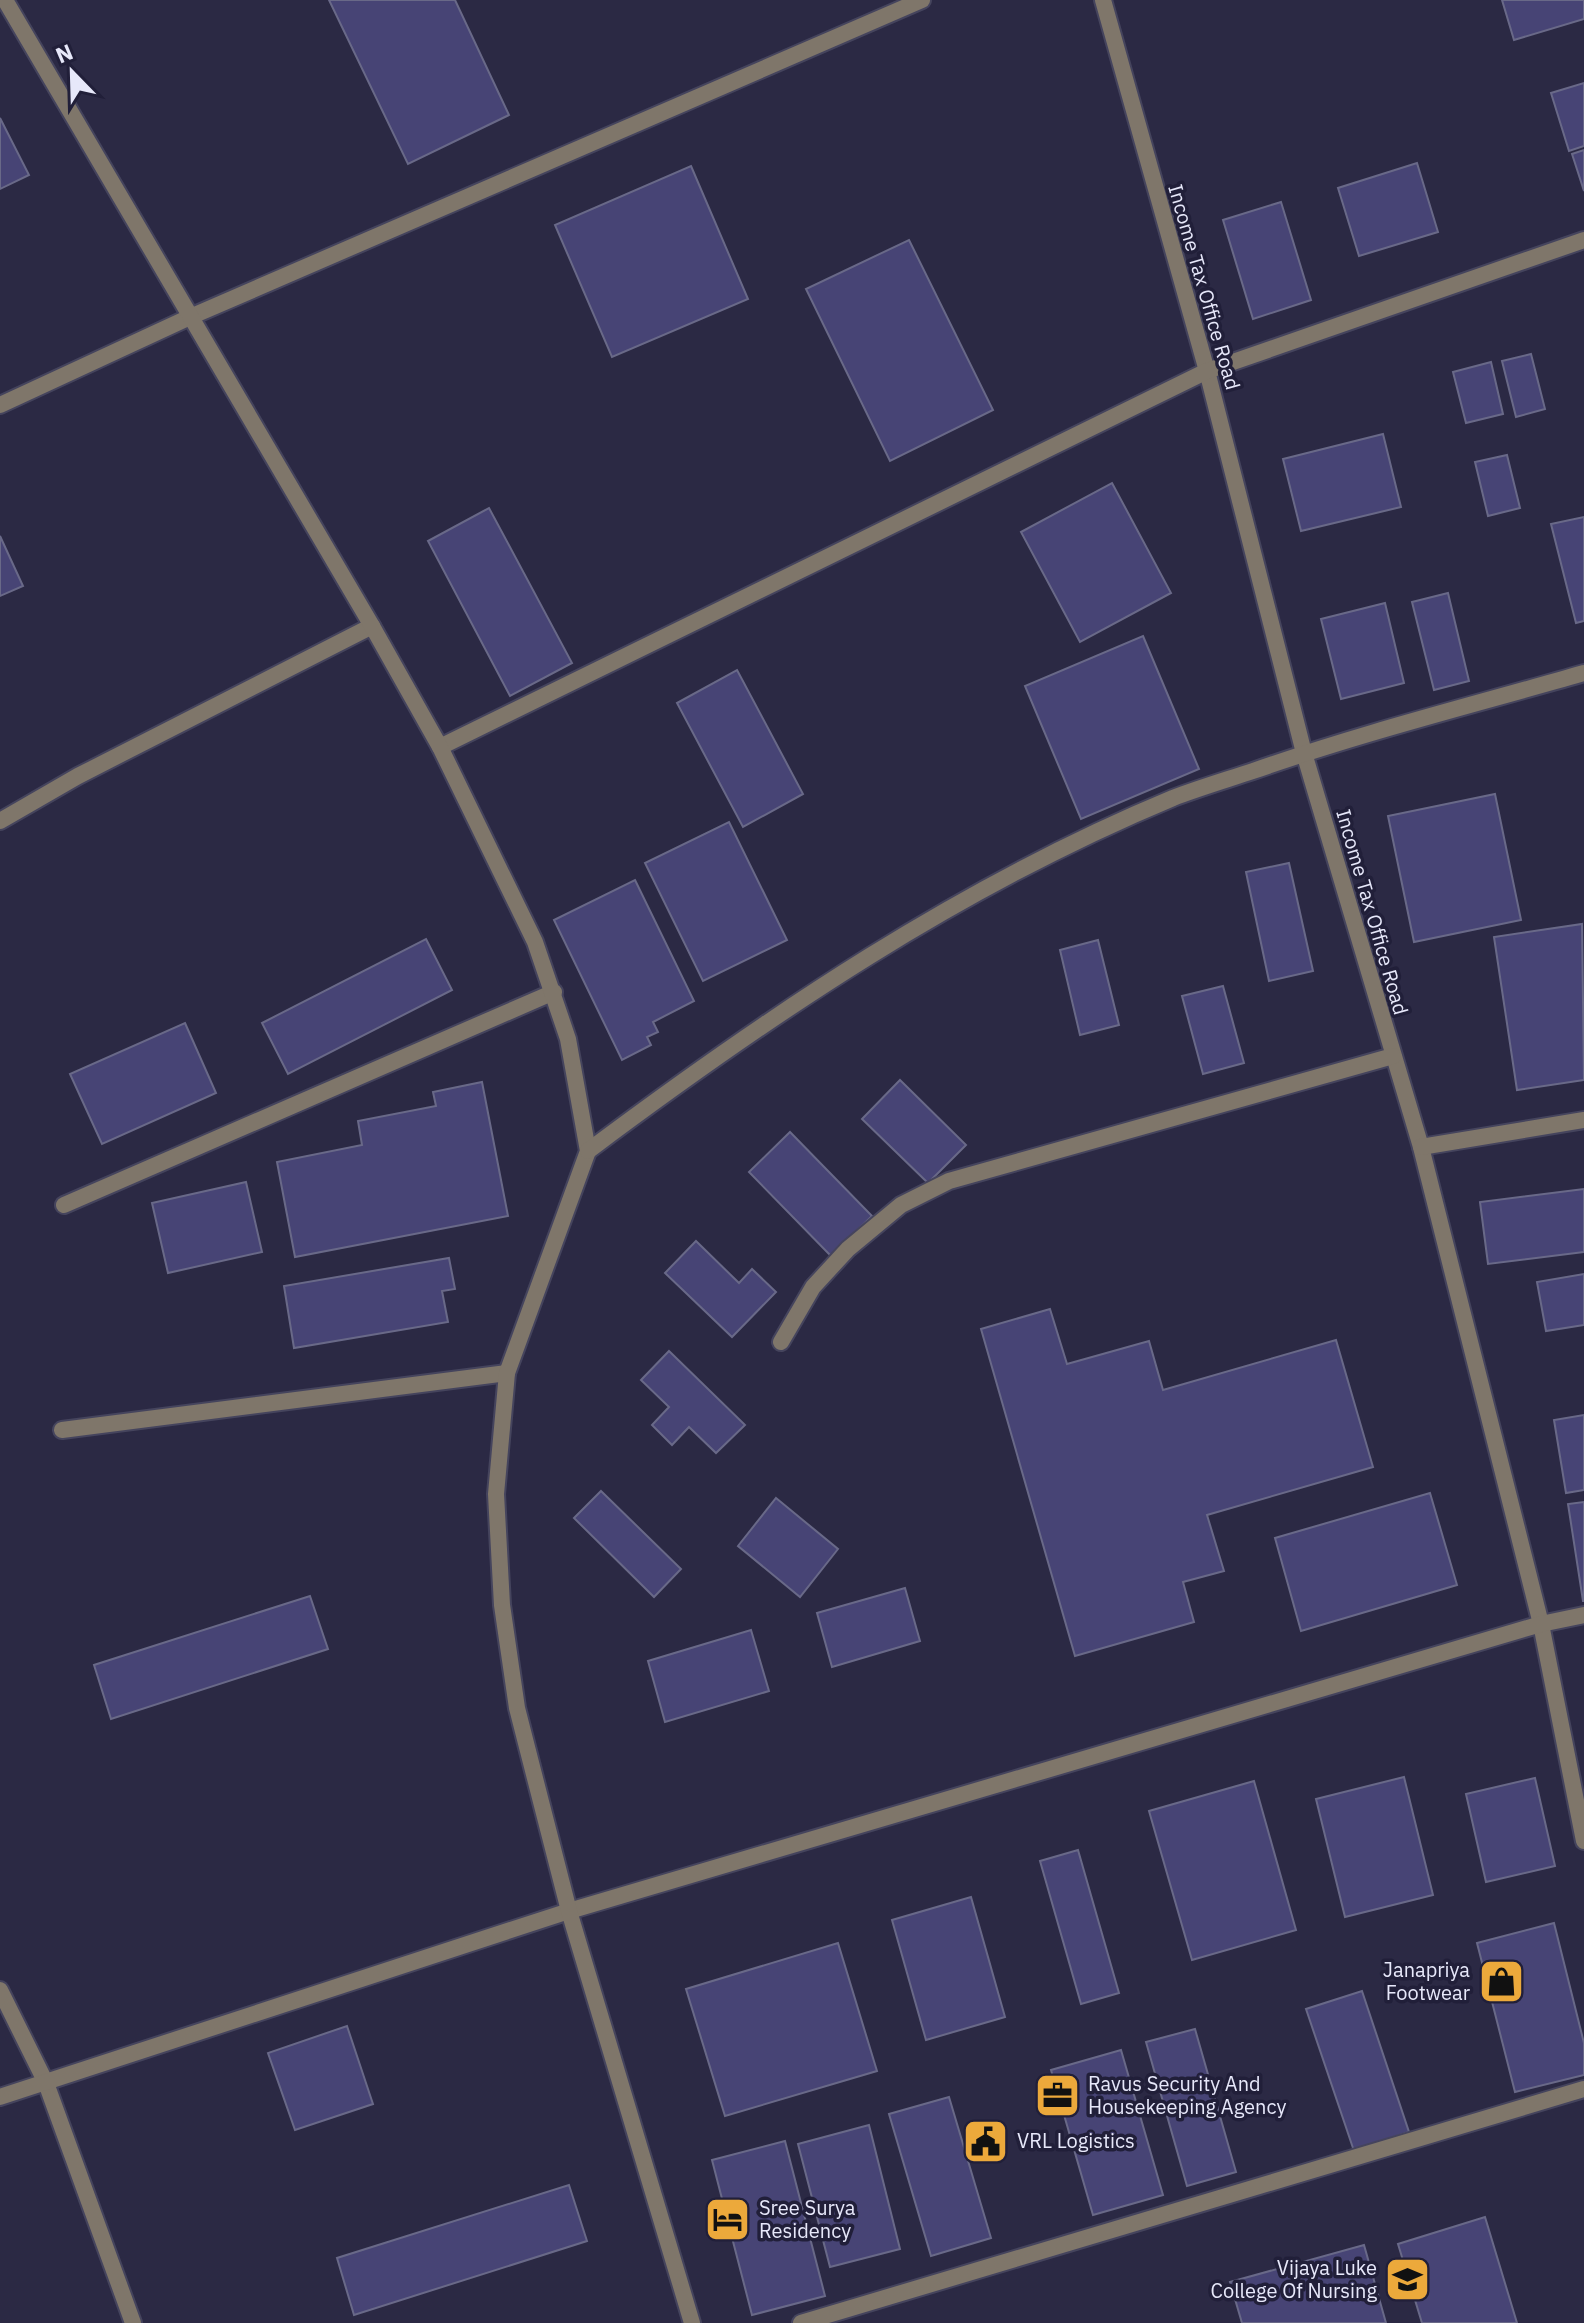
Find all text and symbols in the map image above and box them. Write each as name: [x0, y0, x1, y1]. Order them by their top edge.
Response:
north arrow: [32, 32, 112, 112]
text: N: [51, 37, 77, 70]
street label: Income Tax Office Road: [1162, 181, 1247, 393]
street label: Income Tax Office Road: [1330, 806, 1415, 1018]
place label: Janapriya Footwear: [1383, 1956, 1470, 2006]
shop icon: Janapriya Footwear: [1477, 1958, 1525, 2006]
place label: Ravus Security And Housekeeping Agency: [1088, 2070, 1286, 2120]
office icon: Ravus Security And Housekeeping Agency: [1033, 2071, 1081, 2119]
public building icon: VRL Logistics: [962, 2117, 1010, 2165]
place label: VRL Logistics: [1017, 2127, 1135, 2154]
place label: Sree Surya Residency: [759, 2194, 856, 2244]
hotel icon: Sree Surya Residency: [704, 2195, 752, 2243]
place label: Vijaya Luke College Of Nursing: [1211, 2254, 1377, 2304]
school or university icon: Vijaya Luke College Of Nursing: [1384, 2255, 1432, 2303]

